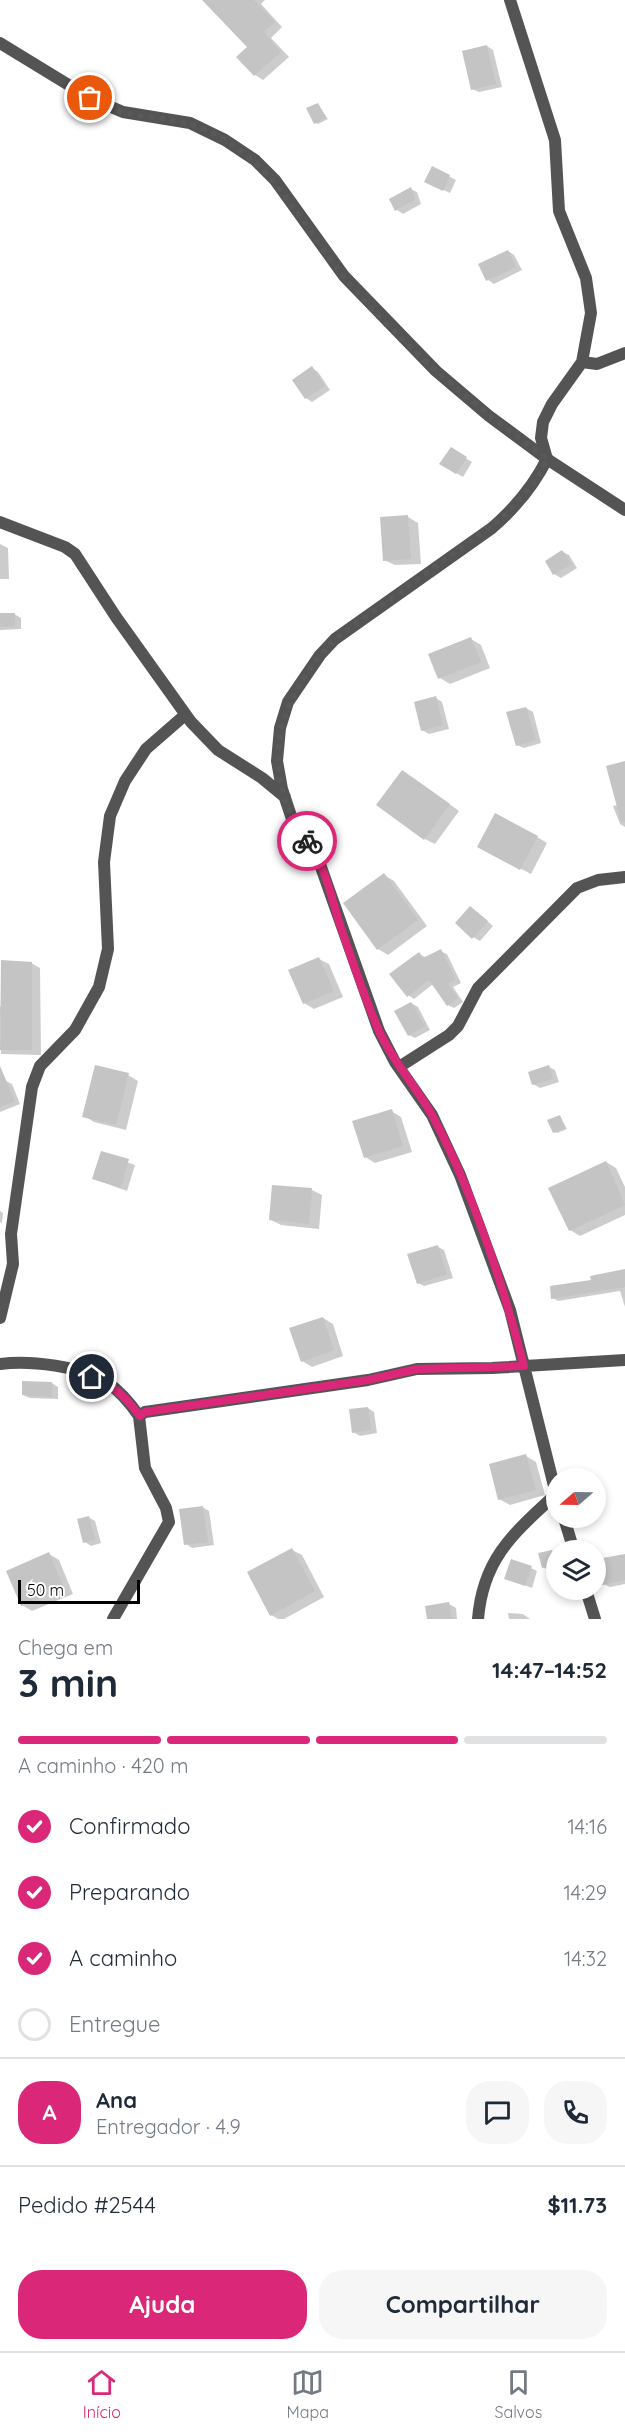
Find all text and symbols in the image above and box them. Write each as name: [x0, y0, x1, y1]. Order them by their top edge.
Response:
pin: [64, 72, 115, 123]
icon: bag: [73, 81, 106, 114]
courier: [277, 811, 337, 871]
icon: bike: [291, 825, 324, 858]
pin: [66, 1351, 117, 1402]
icon: home: [75, 1360, 108, 1393]
north arrow: [546, 1468, 606, 1528]
map controls: [546, 1468, 606, 1600]
button: layers: [546, 1540, 606, 1600]
scale bar: [18, 1577, 140, 1604]
text: 50 m: [27, 1580, 64, 1600]
text: Chega em: [18, 1635, 113, 1660]
text: 14:47–14:52: [492, 1656, 607, 1684]
text: 3 min: [18, 1658, 118, 1707]
text: A caminho · 420 m: [18, 1753, 188, 1778]
icon: check: [18, 1810, 51, 1843]
text: Confirmado: [69, 1812, 190, 1840]
text: 14:16: [567, 1814, 607, 1839]
icon: check: [18, 1876, 51, 1909]
text: Preparando: [69, 1878, 190, 1906]
text: 14:29: [563, 1880, 607, 1905]
icon: check: [18, 1942, 51, 1975]
text: A caminho: [69, 1944, 177, 1972]
text: 14:32: [564, 1946, 607, 1971]
text: Entregue: [69, 2010, 160, 2038]
button: chat: [466, 2081, 529, 2144]
button: phone: [544, 2081, 607, 2144]
text: Ana: [96, 2086, 137, 2114]
text: A: [42, 2098, 57, 2126]
text: Entregador · 4.9: [96, 2114, 241, 2139]
text: Pedido #2544: [18, 2191, 156, 2219]
text: $11.73: [547, 2191, 607, 2219]
button: Ajuda: [18, 2270, 307, 2339]
button: Compartilhar: [319, 2270, 607, 2339]
tab: Início: [83, 2366, 121, 2422]
tab: Mapa: [287, 2366, 329, 2422]
tab: Salvos: [495, 2366, 542, 2422]

